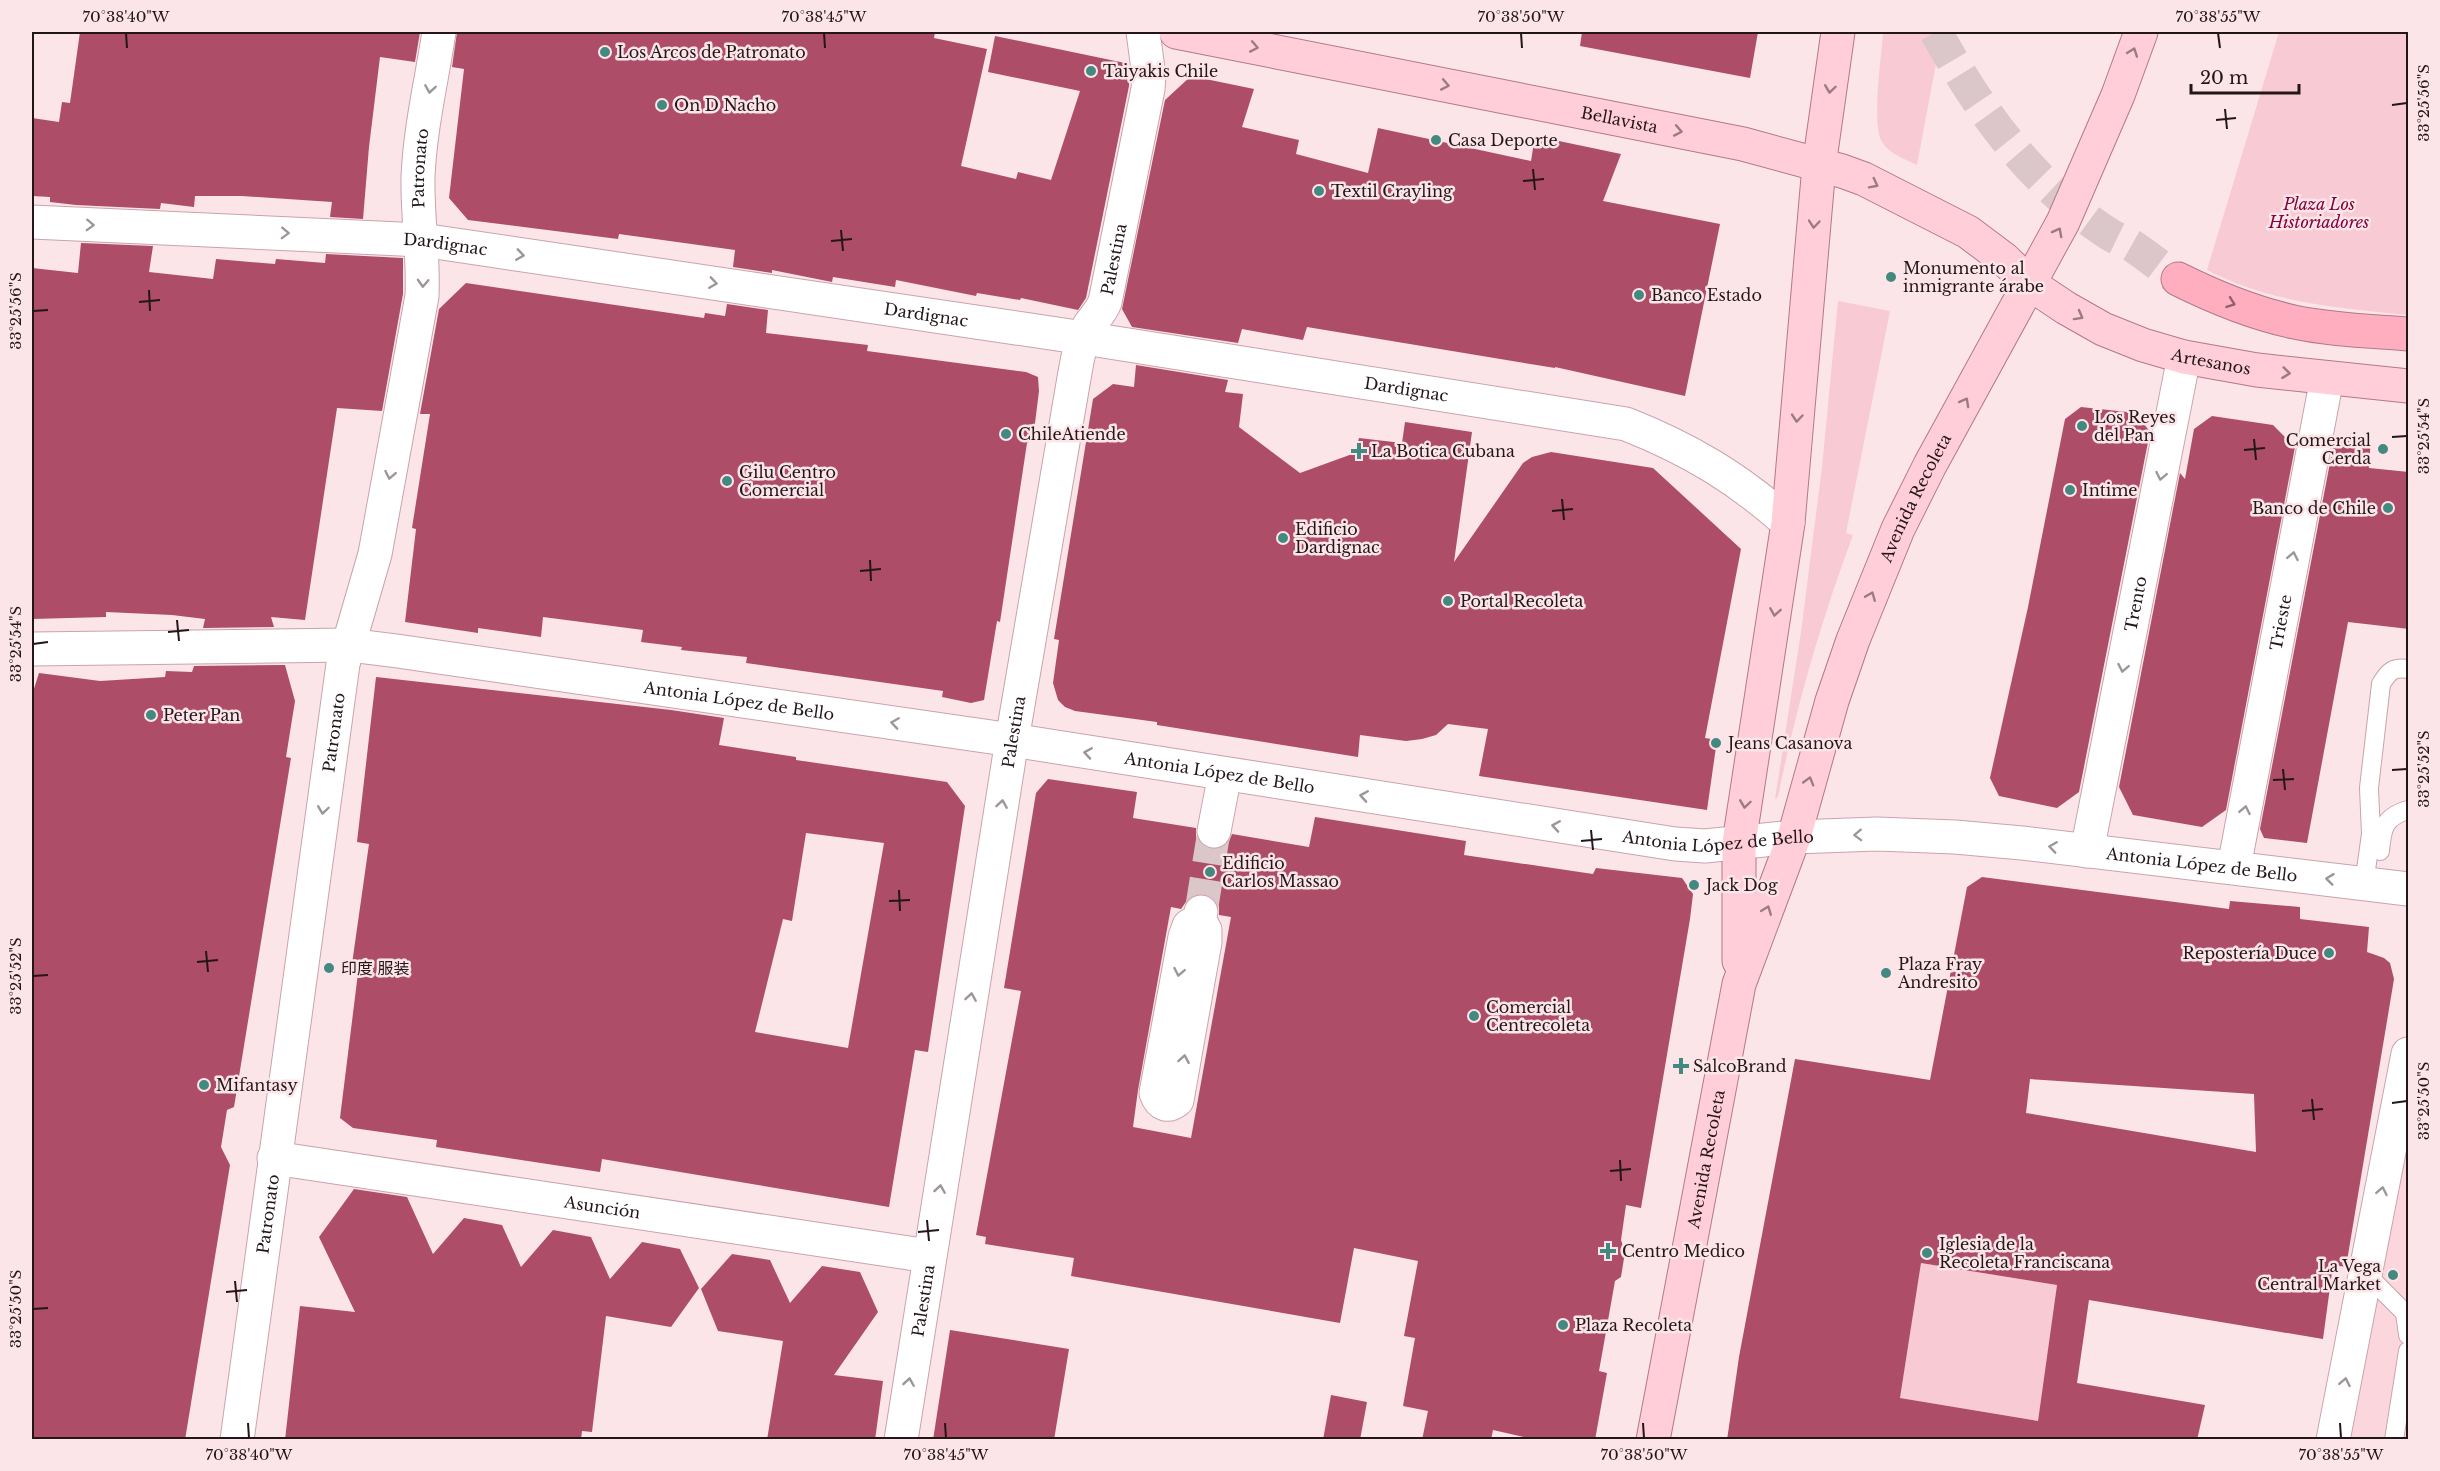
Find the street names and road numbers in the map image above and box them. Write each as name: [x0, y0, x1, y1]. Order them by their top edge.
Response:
street label: Bellavista: [1579, 102, 1660, 137]
street label: Patronato: [408, 127, 433, 209]
street label: Palestina: [1097, 221, 1131, 297]
street label: Dardignac: [403, 229, 489, 260]
street label: Dardignac: [883, 299, 970, 331]
street label: Artesanos: [2168, 344, 2252, 379]
street label: Dardignac: [1363, 373, 1450, 406]
street label: Avenida Recoleta: [1875, 430, 1955, 566]
street label: Trento: [2120, 574, 2151, 633]
street label: Trieste: [2265, 593, 2296, 652]
street label: Antonia López de Bello: [641, 677, 836, 724]
street label: Patronato: [318, 692, 349, 774]
street label: Palestina: [998, 694, 1029, 769]
street label: Antonia López de Bello: [1122, 748, 1316, 797]
street label: Antonia López de Bello: [1620, 826, 1814, 856]
street label: Antonia López de Bello: [2104, 843, 2299, 886]
street label: Avenida Recoleta: [1683, 1088, 1729, 1231]
street label: Patronato: [253, 1173, 283, 1255]
street label: Asunción: [562, 1191, 642, 1223]
street label: Palestina: [908, 1263, 939, 1338]

